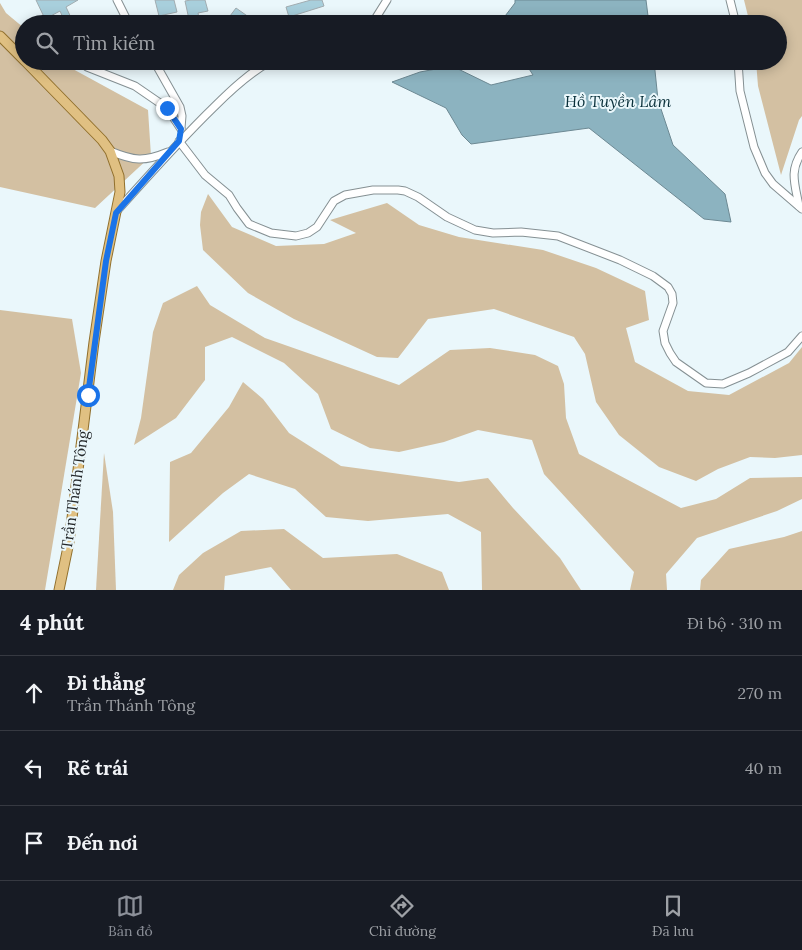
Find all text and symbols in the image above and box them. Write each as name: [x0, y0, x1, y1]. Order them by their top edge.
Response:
search box: [15, 15, 787, 70]
icon: search: [33, 29, 61, 57]
text: Tìm kiếm: [73, 31, 155, 55]
water label: Hồ Tuyền Lâm: [565, 91, 671, 111]
route end: [156, 97, 179, 120]
route start: [77, 384, 100, 407]
street label: Trần Thánh Tông: [57, 428, 92, 551]
text: 4 phút: [20, 609, 84, 636]
text: Đi bộ · 310 m: [687, 613, 782, 633]
text: Đi thẳng: [67, 671, 145, 695]
icon: ahead: [20, 679, 48, 707]
text: 270 m: [738, 683, 782, 703]
text: Trần Thánh Tông: [67, 695, 195, 715]
icon: left: [20, 754, 48, 782]
text: Rẽ trái: [67, 756, 128, 780]
text: 40 m: [745, 758, 782, 778]
icon: arrive: [20, 829, 48, 857]
text: Đến nơi: [67, 831, 138, 855]
tab: Bản đồ: [108, 892, 153, 940]
tab: Chỉ đường: [369, 892, 436, 940]
tab: Đã lưu: [652, 892, 694, 940]

